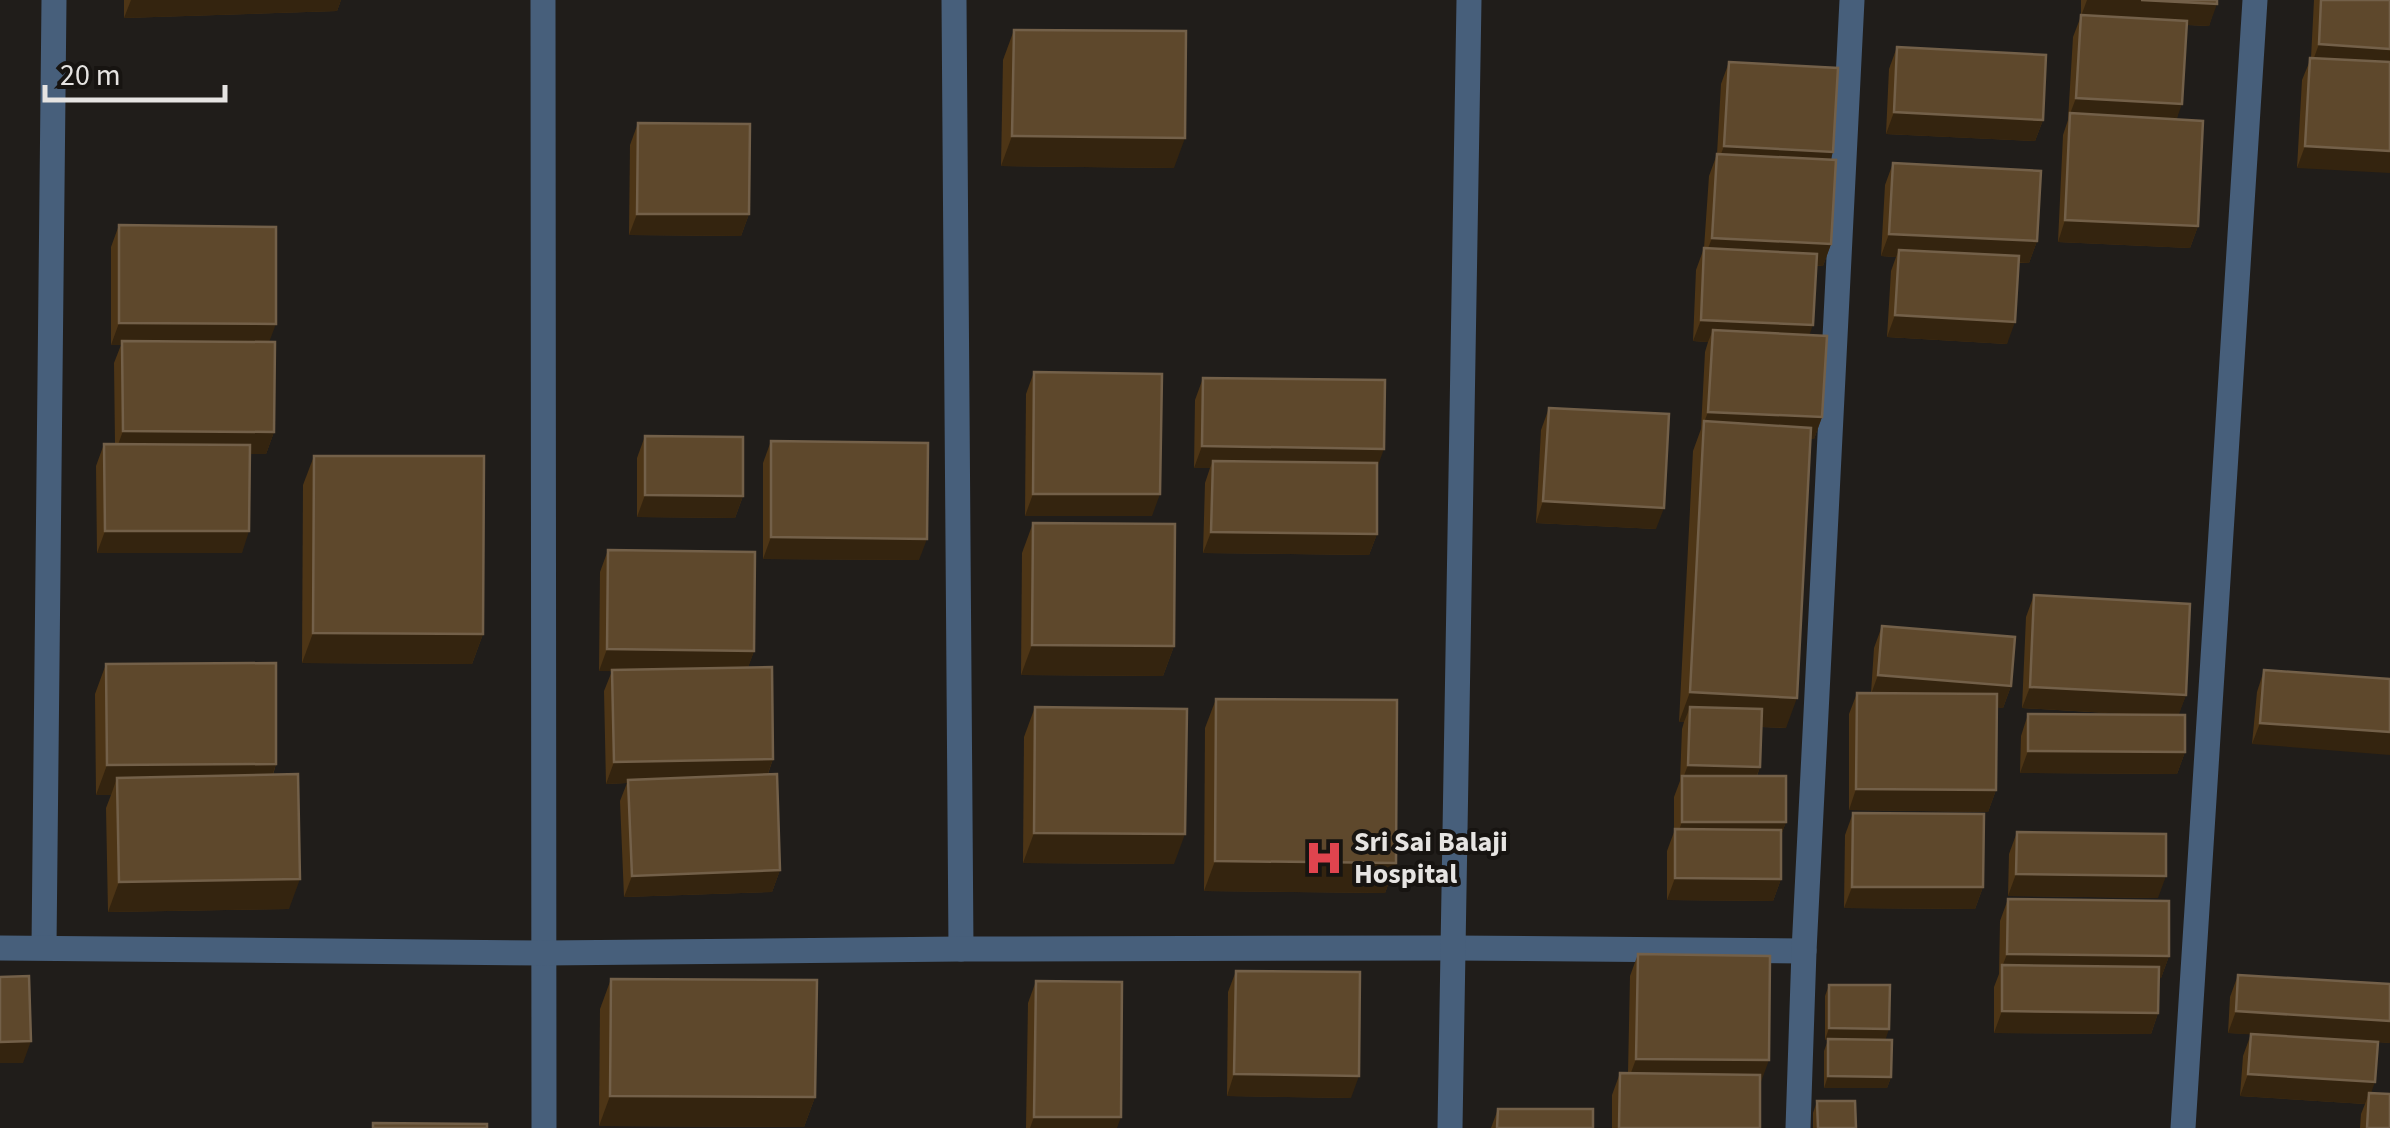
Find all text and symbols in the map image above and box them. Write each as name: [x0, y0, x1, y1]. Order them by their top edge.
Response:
scale bar: [45, 40, 225, 102]
text: 20 m: [60, 54, 121, 97]
place label: Sri Sai Balaji Hospital: [1354, 822, 1508, 894]
hospital icon: Sri Sai Balaji Hospital: [1303, 837, 1345, 879]

